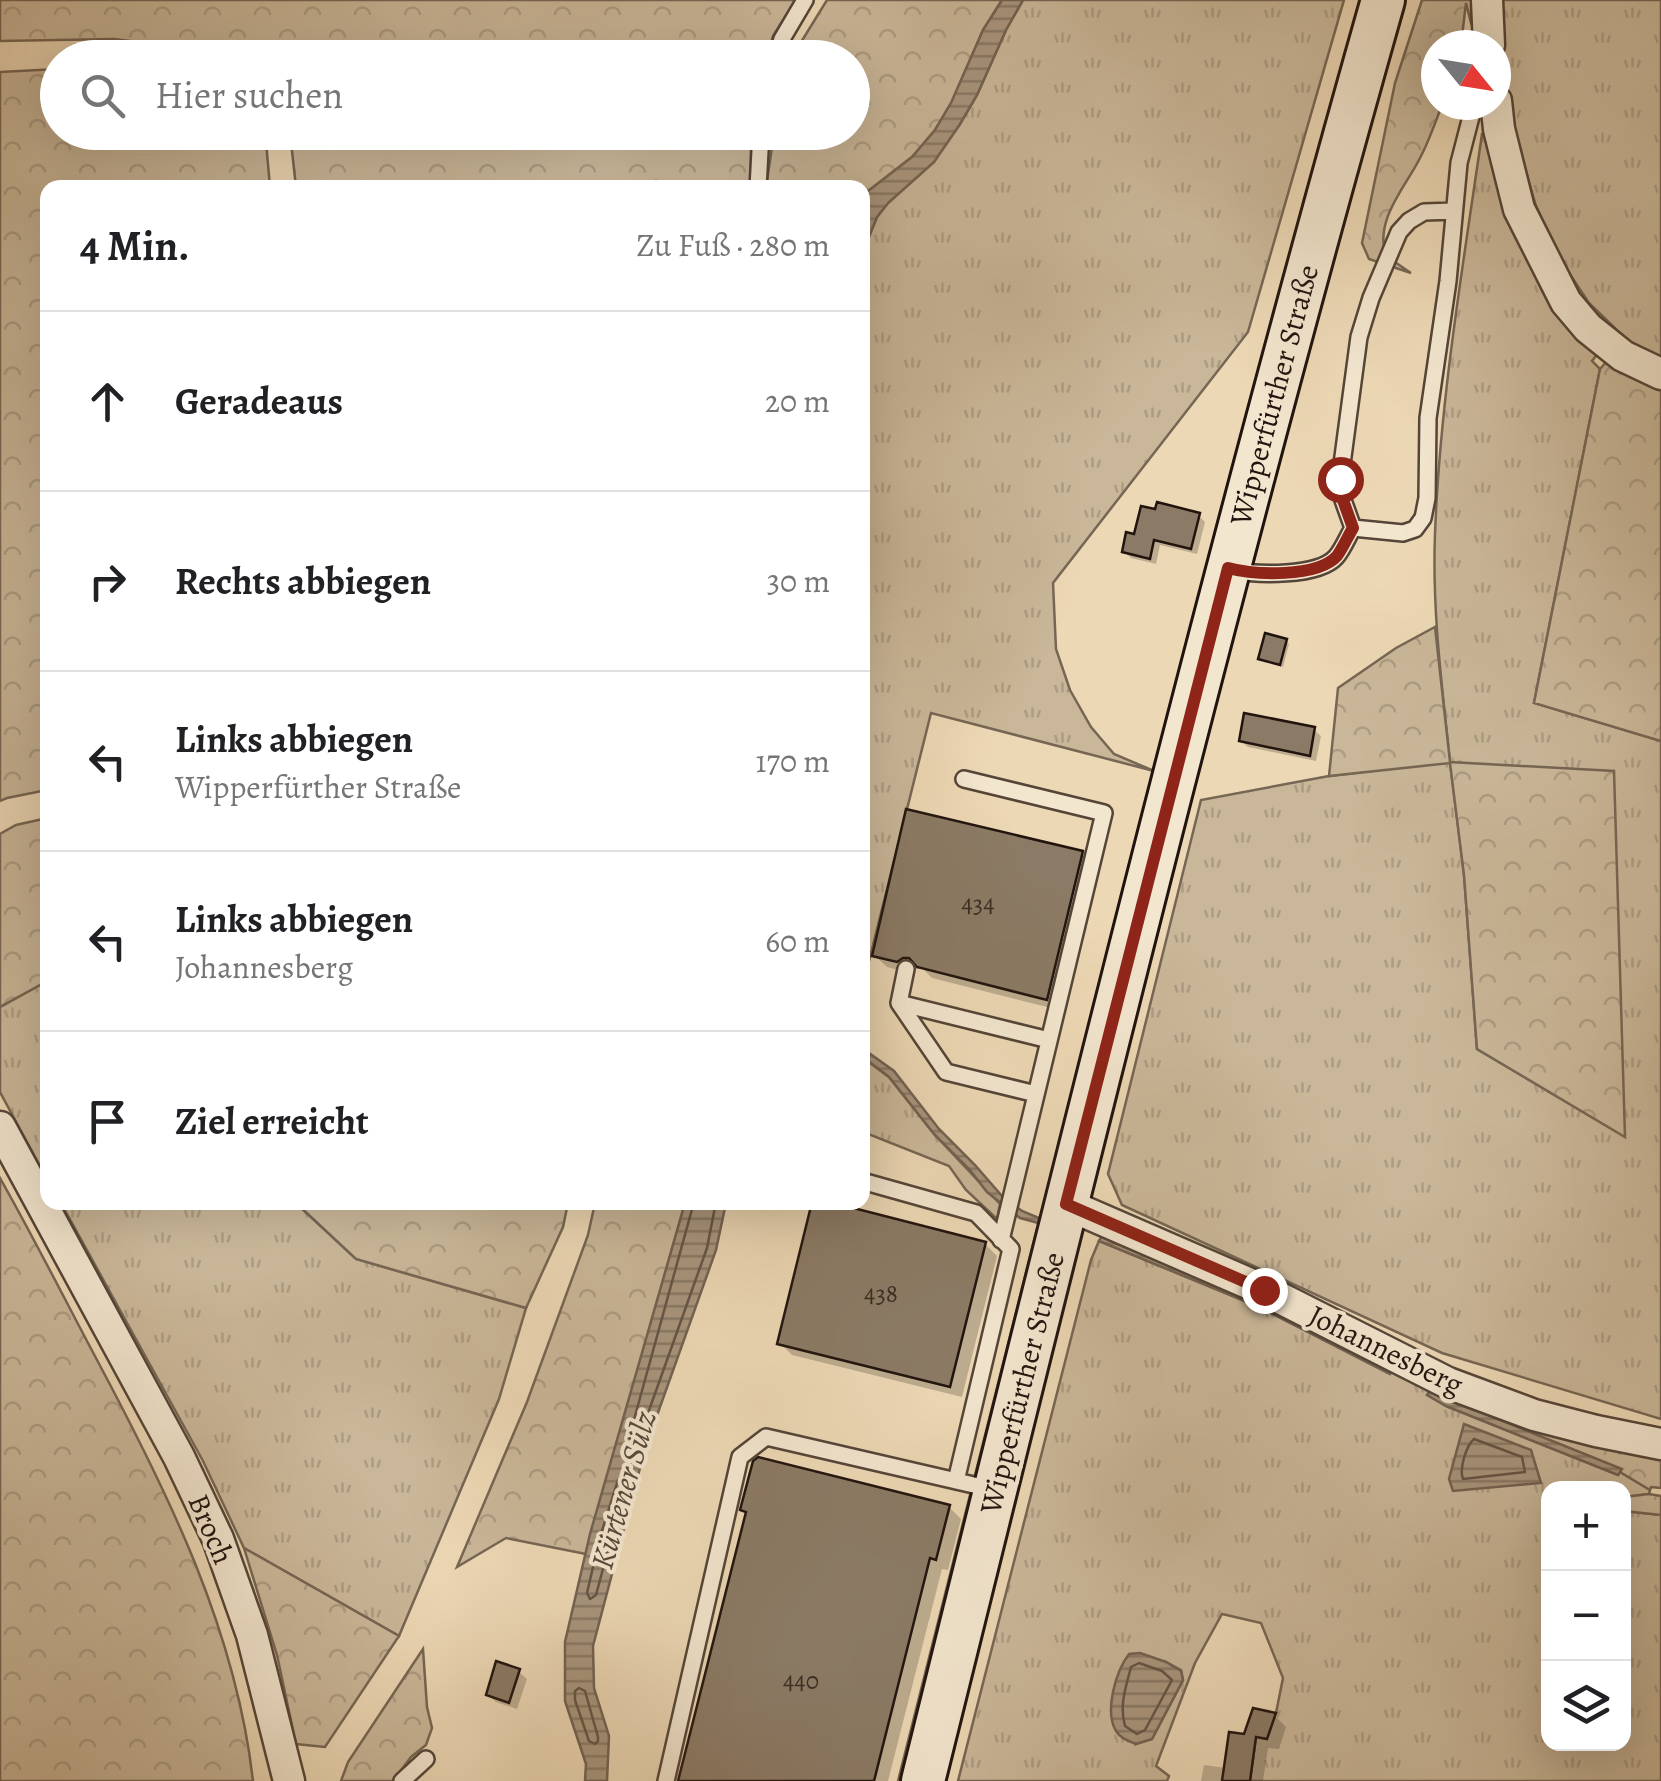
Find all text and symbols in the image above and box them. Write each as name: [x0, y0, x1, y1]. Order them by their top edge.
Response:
north arrow: [1421, 30, 1511, 120]
search box: [40, 40, 870, 150]
icon: search: [75, 68, 130, 123]
text: Hier suchen: [155, 69, 343, 121]
text: 4 Min.: [80, 217, 190, 274]
text: Zu Fuß · 280 m: [636, 223, 830, 267]
street label: Wipperfürther Straße: [1220, 260, 1328, 531]
icon: ahead: [80, 374, 135, 429]
text: Geradeaus: [175, 375, 343, 427]
text: 20 m: [765, 379, 830, 423]
route start: [1318, 457, 1364, 503]
icon: right: [80, 554, 135, 609]
text: Rechts abbiegen: [175, 555, 431, 607]
text: 30 m: [767, 559, 830, 603]
text: Links abbiegen: [175, 713, 413, 765]
icon: left: [80, 734, 135, 789]
text: 170 m: [756, 739, 830, 783]
text: Wipperfürther Straße: [175, 765, 461, 809]
house number: 434: [961, 887, 995, 921]
text: Links abbiegen: [175, 893, 413, 945]
icon: left: [80, 914, 135, 969]
text: 60 m: [765, 919, 830, 963]
text: Johannesberg: [175, 945, 353, 989]
icon: arrive: [80, 1094, 135, 1149]
text: Ziel erreicht: [175, 1095, 369, 1147]
street label: Wipperfürther Straße: [970, 1248, 1074, 1519]
route end: [1242, 1268, 1288, 1314]
house number: 438: [864, 1277, 898, 1311]
street label: Johannesberg: [1302, 1295, 1470, 1405]
water label: Kürtener Sülz: [580, 1406, 667, 1574]
map controls: [1541, 1481, 1631, 1751]
button: +: [1541, 1481, 1631, 1571]
street label: Broch: [178, 1488, 244, 1570]
button: −: [1541, 1571, 1631, 1661]
button: layers: [1541, 1661, 1631, 1751]
house number: 440: [783, 1664, 819, 1698]

